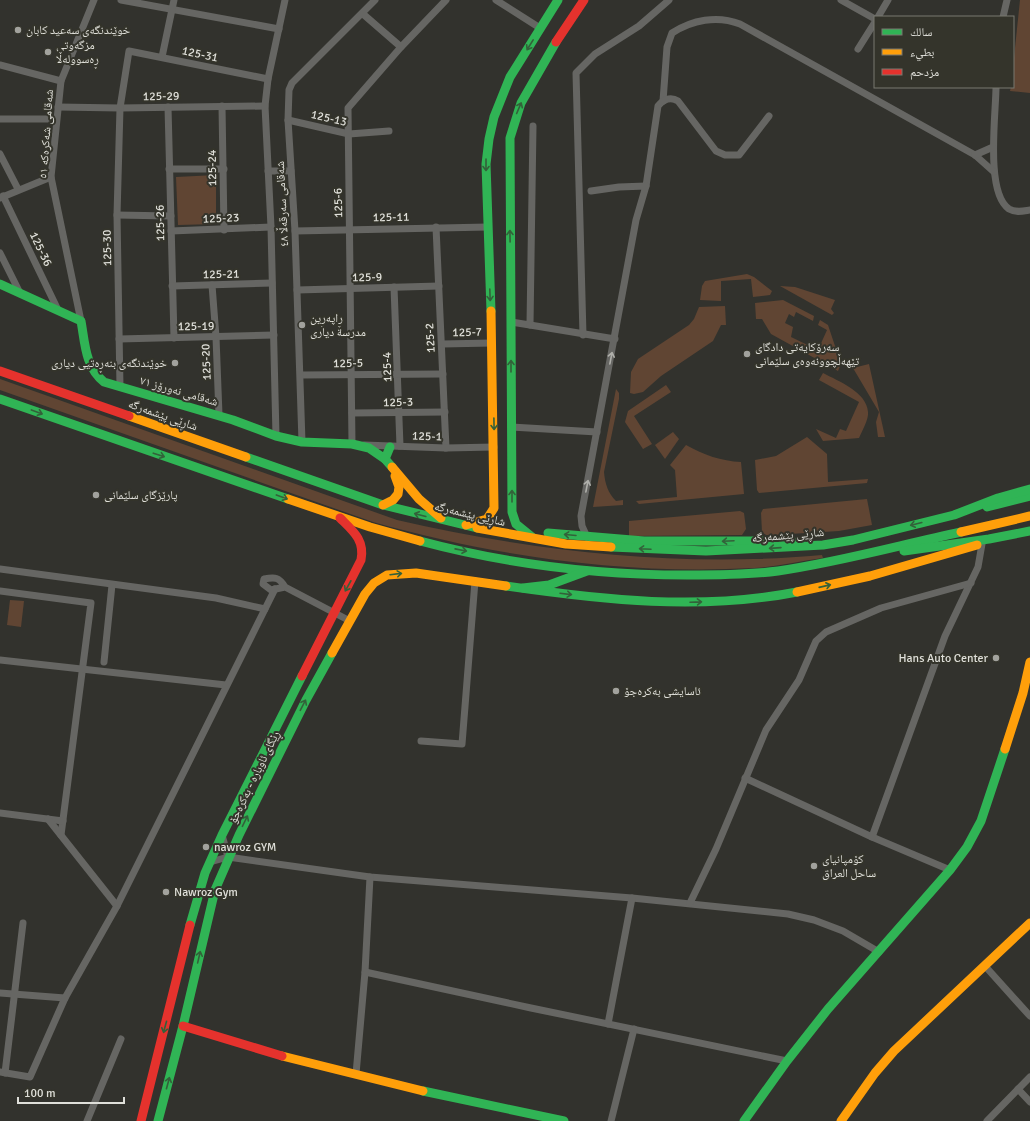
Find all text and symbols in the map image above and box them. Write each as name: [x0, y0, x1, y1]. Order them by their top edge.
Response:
legend: [874, 16, 1014, 88]
place label: خوێندنگەی سەعید کابان: [26, 23, 131, 38]
marker: خوێندنگەی سەعید کابان: [13, 25, 23, 35]
text: سالك: [910, 25, 932, 40]
place label: مزگەوتی ڕەسوولەڵا: [56, 38, 99, 69]
one-way arrow: [526, 39, 534, 50]
street label: 125-31: [180, 43, 219, 66]
text: بطيء: [910, 45, 934, 62]
marker: مزگەوتی ڕەسوولەڵا: [43, 47, 53, 57]
text: مزدحم: [910, 65, 939, 80]
street label: شەقامی شەکرەکە ٥١: [36, 89, 57, 179]
street label: 125-29: [143, 89, 179, 104]
one-way arrow: [516, 103, 524, 115]
street label: 125-13: [309, 107, 348, 130]
street label: 125-24: [205, 149, 220, 186]
one-way arrow: [482, 158, 490, 171]
street label: شەقامی سەرقەڵا ٤٨: [271, 161, 292, 247]
street label: 125-6: [331, 188, 346, 218]
street label: 125-26: [153, 205, 168, 241]
street label: 125-23: [202, 210, 240, 227]
street label: 125-11: [373, 210, 409, 225]
street label: 125-36: [26, 229, 55, 269]
street label: 125-30: [100, 230, 115, 266]
one-way arrow: [506, 230, 514, 243]
street label: 125-21: [203, 267, 239, 282]
street label: 125-9: [352, 270, 382, 285]
one-way arrow: [487, 288, 494, 301]
place label: ڕاپەڕین مدرسة ديارى: [310, 311, 366, 340]
street label: 125-19: [178, 319, 214, 334]
marker: ڕاپەڕین مدرسة ديارى: [297, 320, 307, 330]
street label: 125-2: [422, 323, 439, 353]
street label: 125-7: [452, 325, 482, 340]
place label: سەرۆکایەتی دادگای تێهەڵچوونەوەی سلێمانی: [755, 340, 860, 369]
street label: 125-20: [198, 343, 215, 381]
marker: سەرۆکایەتی دادگای تێهەڵچوونەوەی سلێمانی: [742, 349, 752, 359]
street label: 125-4: [379, 351, 396, 382]
one-way arrow: [608, 352, 616, 365]
place label: خوێندنگەی بنەڕەتیی دیاری: [51, 356, 167, 373]
street label: 125-5: [333, 356, 363, 371]
marker: خوێندنگەی بنەڕەتیی دیاری: [170, 358, 180, 368]
one-way arrow: [507, 360, 515, 373]
street label: شەقامی نەورۆز ٧١: [138, 373, 220, 410]
street label: 125-3: [383, 395, 413, 410]
street label: شاڕێی پێشمەرگە: [126, 397, 200, 436]
one-way arrow: [30, 409, 42, 417]
one-way arrow: [490, 417, 498, 430]
street label: 125-1: [412, 428, 442, 445]
one-way arrow: [153, 452, 166, 459]
one-way arrow: [583, 479, 591, 492]
place label: پارێزگای سلێمانی: [104, 488, 178, 503]
marker: پارێزگای سلێمانی: [91, 490, 101, 500]
one-way arrow: [508, 490, 516, 503]
one-way arrow: [276, 494, 289, 501]
street label: شاڕێی پێشمەرگە: [433, 499, 507, 531]
one-way arrow: [414, 511, 427, 518]
one-way arrow: [910, 521, 923, 529]
street label: شاڕێی پێشمەرگە: [751, 525, 825, 548]
one-way arrow: [564, 532, 577, 539]
one-way arrow: [722, 537, 735, 545]
one-way arrow: [769, 545, 782, 552]
one-way arrow: [639, 546, 652, 553]
one-way arrow: [454, 547, 467, 555]
one-way arrow: [389, 570, 402, 578]
one-way arrow: [344, 580, 352, 592]
one-way arrow: [818, 582, 831, 590]
one-way arrow: [559, 590, 572, 598]
one-way arrow: [689, 598, 702, 605]
place label: Hans Auto Center: [898, 651, 989, 666]
marker: Hans Auto Center: [991, 653, 1001, 663]
place label: ئاسایشی بەکرەجۆ: [624, 684, 701, 699]
marker: ئاسایشی بەکرەجۆ: [611, 686, 621, 696]
one-way arrow: [300, 699, 307, 711]
street label: ڕێگای ئاوبارە - بەکرەجۆ: [225, 728, 285, 827]
one-way arrow: [242, 816, 249, 828]
place label: nawroz GYM: [214, 840, 276, 855]
marker: nawroz GYM: [201, 842, 211, 852]
place label: کۆمپانیای ساحل العراق: [822, 852, 876, 881]
marker: کۆمپانیای ساحل العراق: [809, 861, 819, 871]
place label: Nawroz Gym: [174, 885, 238, 900]
marker: Nawroz Gym: [161, 887, 171, 897]
one-way arrow: [195, 951, 203, 964]
one-way arrow: [161, 1021, 168, 1034]
one-way arrow: [165, 1077, 172, 1090]
scale bar: [18, 1079, 124, 1105]
text: 100 m: [24, 1086, 56, 1101]

